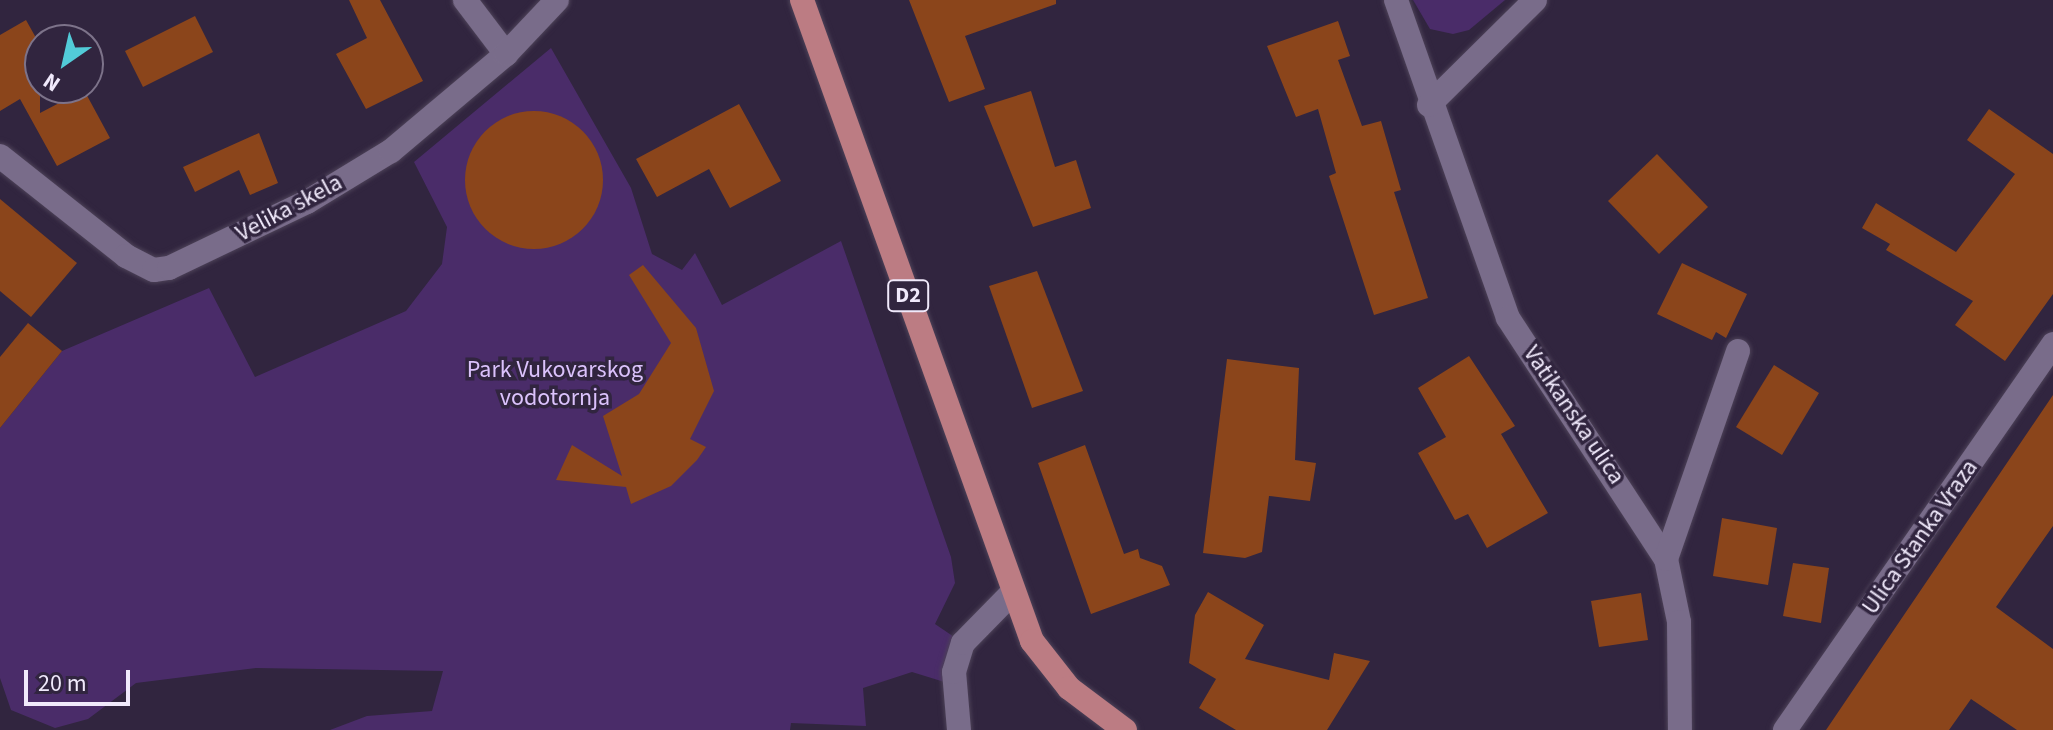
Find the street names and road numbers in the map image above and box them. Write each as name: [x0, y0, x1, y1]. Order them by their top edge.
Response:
street label: Velika skela: [231, 168, 347, 248]
road number: D2: [886, 278, 930, 314]
street label: Vatikanska ulica: [1517, 340, 1631, 490]
street label: Ulica Stanka Vraza: [1856, 454, 1984, 620]

